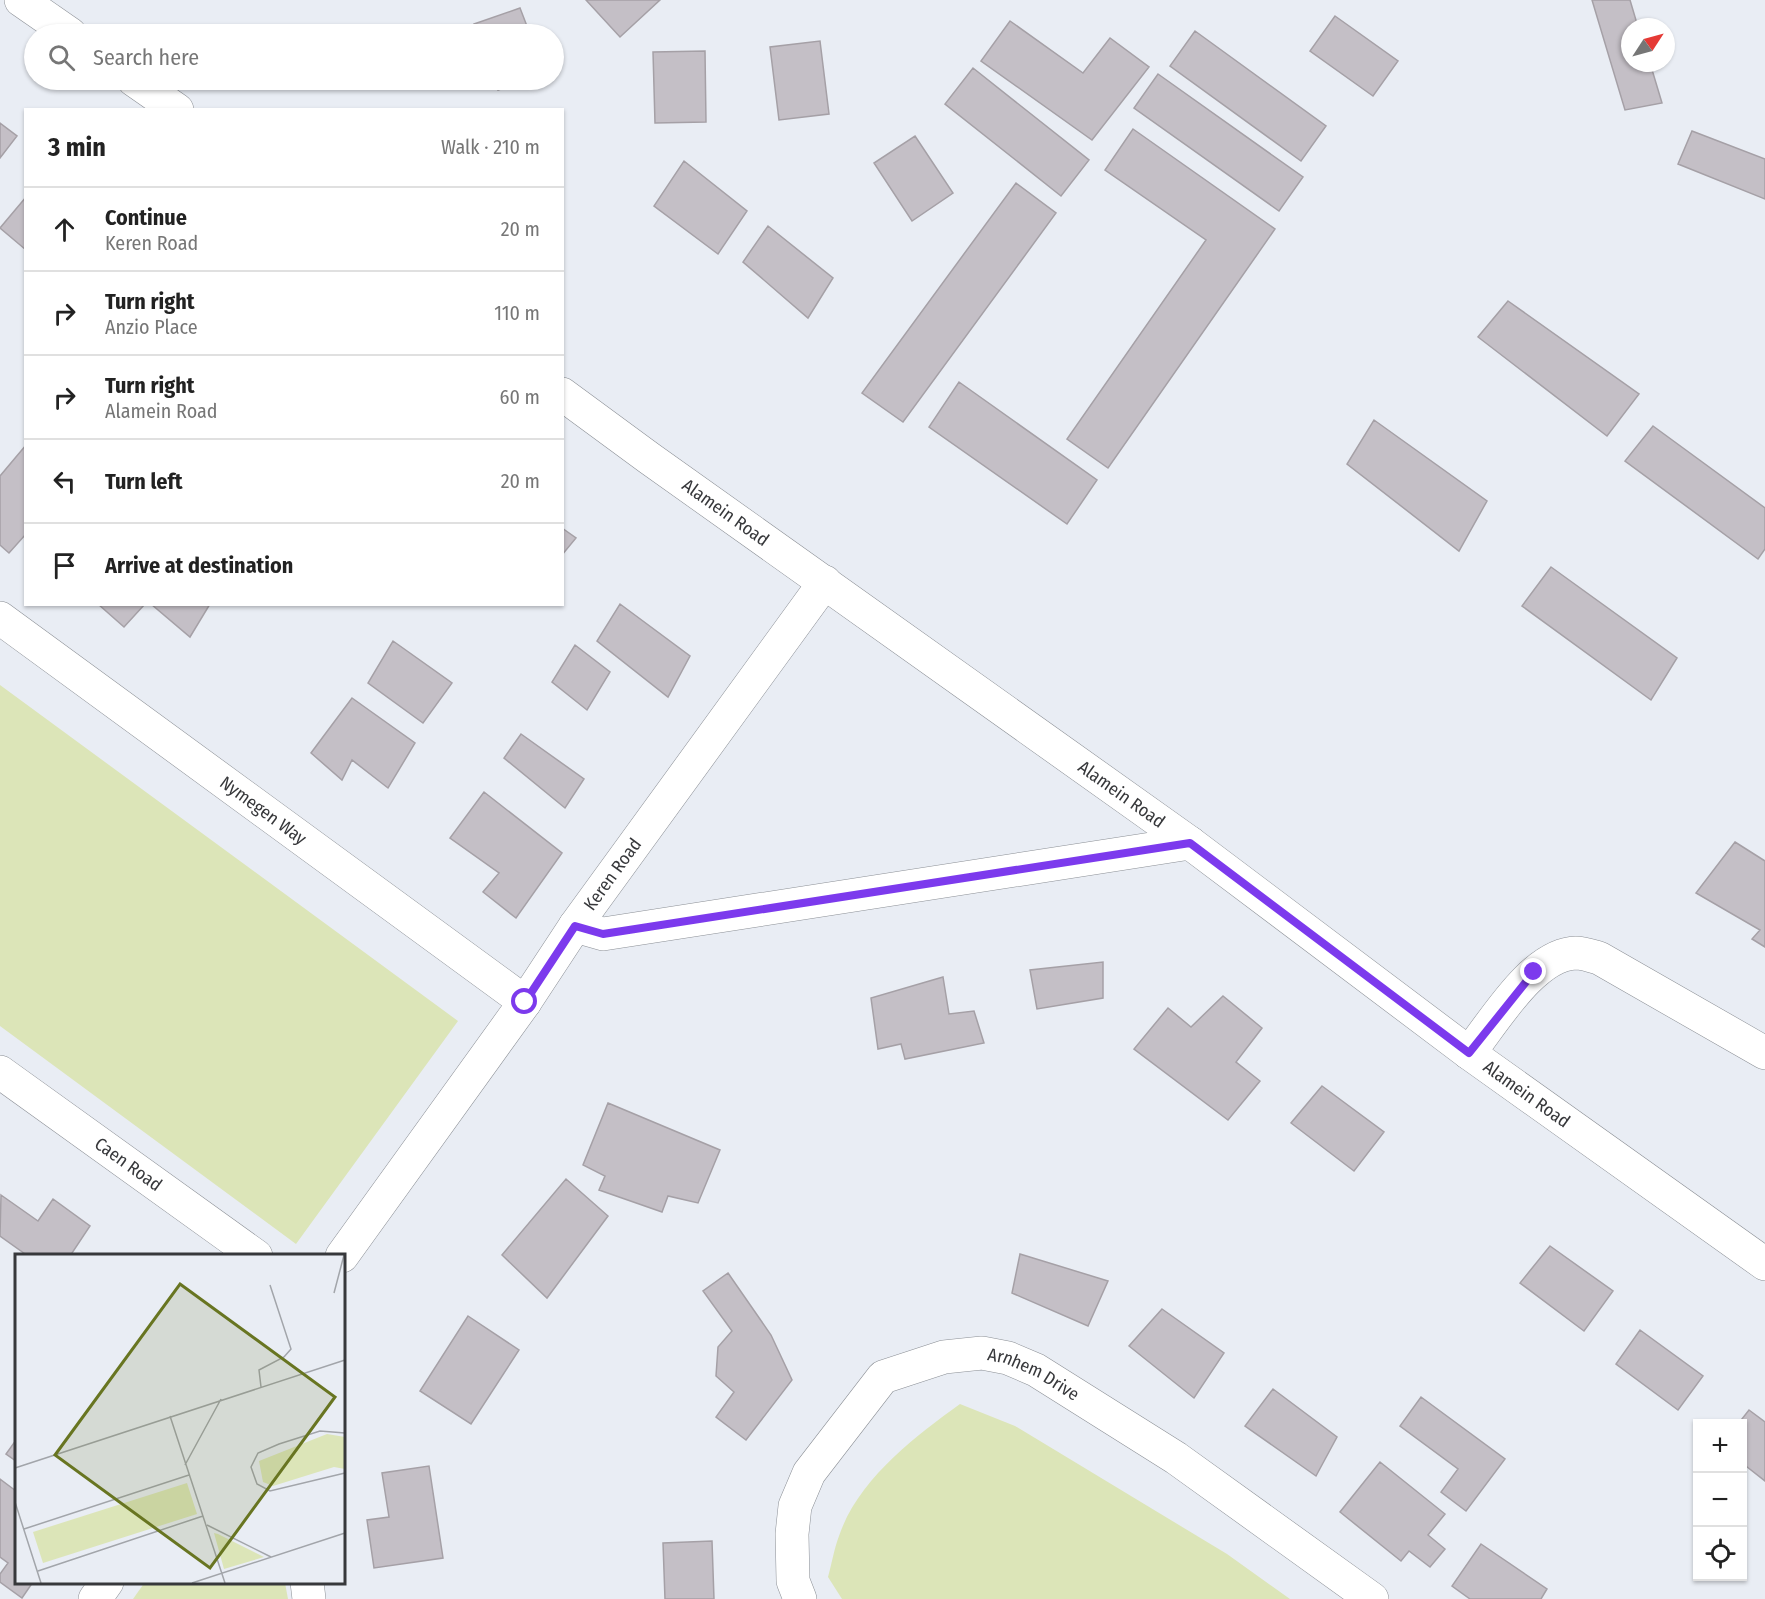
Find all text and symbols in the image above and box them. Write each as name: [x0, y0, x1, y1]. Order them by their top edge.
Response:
north arrow: [1621, 18, 1675, 72]
search box: [24, 24, 564, 90]
icon: search: [45, 41, 78, 74]
text: Search here: [93, 44, 199, 71]
text: 3 min: [48, 132, 106, 163]
text: Walk · 210 m: [441, 135, 540, 159]
text: Continue: [105, 204, 187, 231]
icon: ahead: [48, 213, 81, 246]
text: 20 m: [501, 217, 540, 241]
text: Keren Road: [105, 231, 198, 255]
text: Turn right: [105, 288, 194, 315]
icon: right: [48, 297, 81, 330]
text: 110 m: [494, 301, 540, 325]
text: Anzio Place: [105, 315, 198, 339]
text: Turn right: [105, 372, 194, 399]
icon: right: [48, 381, 81, 414]
text: 60 m: [500, 385, 540, 409]
text: Alamein Road: [105, 399, 218, 423]
icon: left: [48, 465, 81, 498]
text: Turn left: [105, 468, 183, 495]
text: 20 m: [501, 469, 540, 493]
street label: Alamein Road: [678, 474, 773, 551]
icon: arrive: [48, 549, 81, 582]
text: Arrive at destination: [105, 552, 293, 579]
street label: Alamein Road: [1074, 756, 1169, 833]
street label: Nymegen Way: [215, 771, 311, 849]
street label: Keren Road: [579, 834, 646, 915]
route end: [1520, 958, 1546, 984]
route start: [511, 988, 537, 1014]
street label: Alamein Road: [1479, 1056, 1574, 1132]
street label: Caen Road: [90, 1133, 166, 1196]
inset map: [15, 1254, 345, 1584]
street label: Arnhem Drive: [986, 1343, 1083, 1405]
map controls: [1693, 1419, 1747, 1581]
button: +: [1693, 1419, 1747, 1473]
button: −: [1693, 1473, 1747, 1527]
button: locate: [1693, 1527, 1747, 1581]

